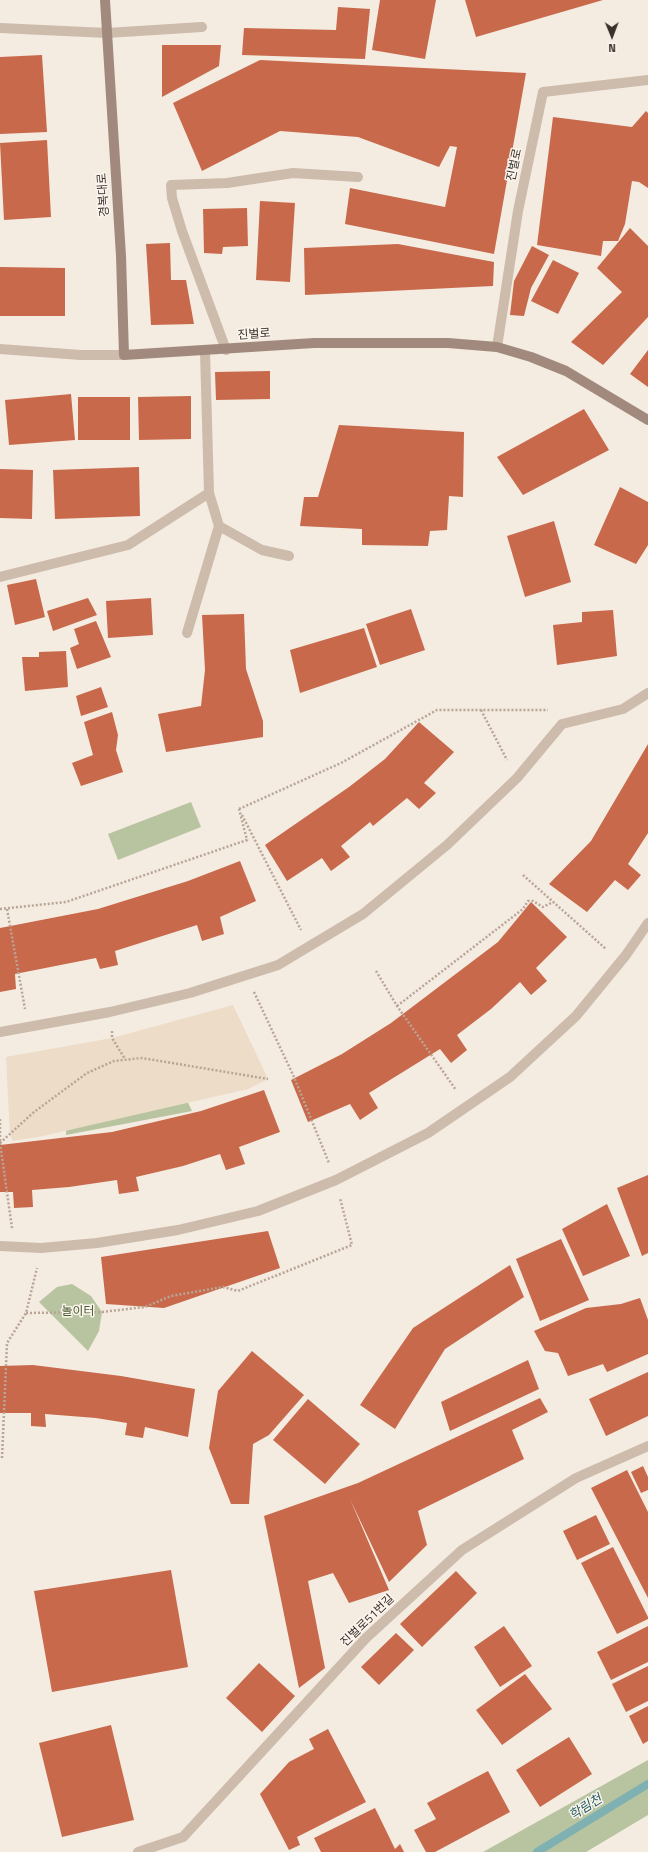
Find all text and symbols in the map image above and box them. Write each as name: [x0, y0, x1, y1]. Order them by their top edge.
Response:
north arrow: [592, 16, 632, 56]
text: N: [608, 40, 616, 56]
street label: 진벌로: [505, 147, 525, 183]
street label: 경복대로: [95, 172, 113, 218]
street label: 진벌로: [237, 327, 271, 343]
park label: 놀이터: [61, 1305, 95, 1319]
street label: 진벌로51번길: [338, 1592, 398, 1650]
water label: 학림천: [567, 1792, 605, 1824]

